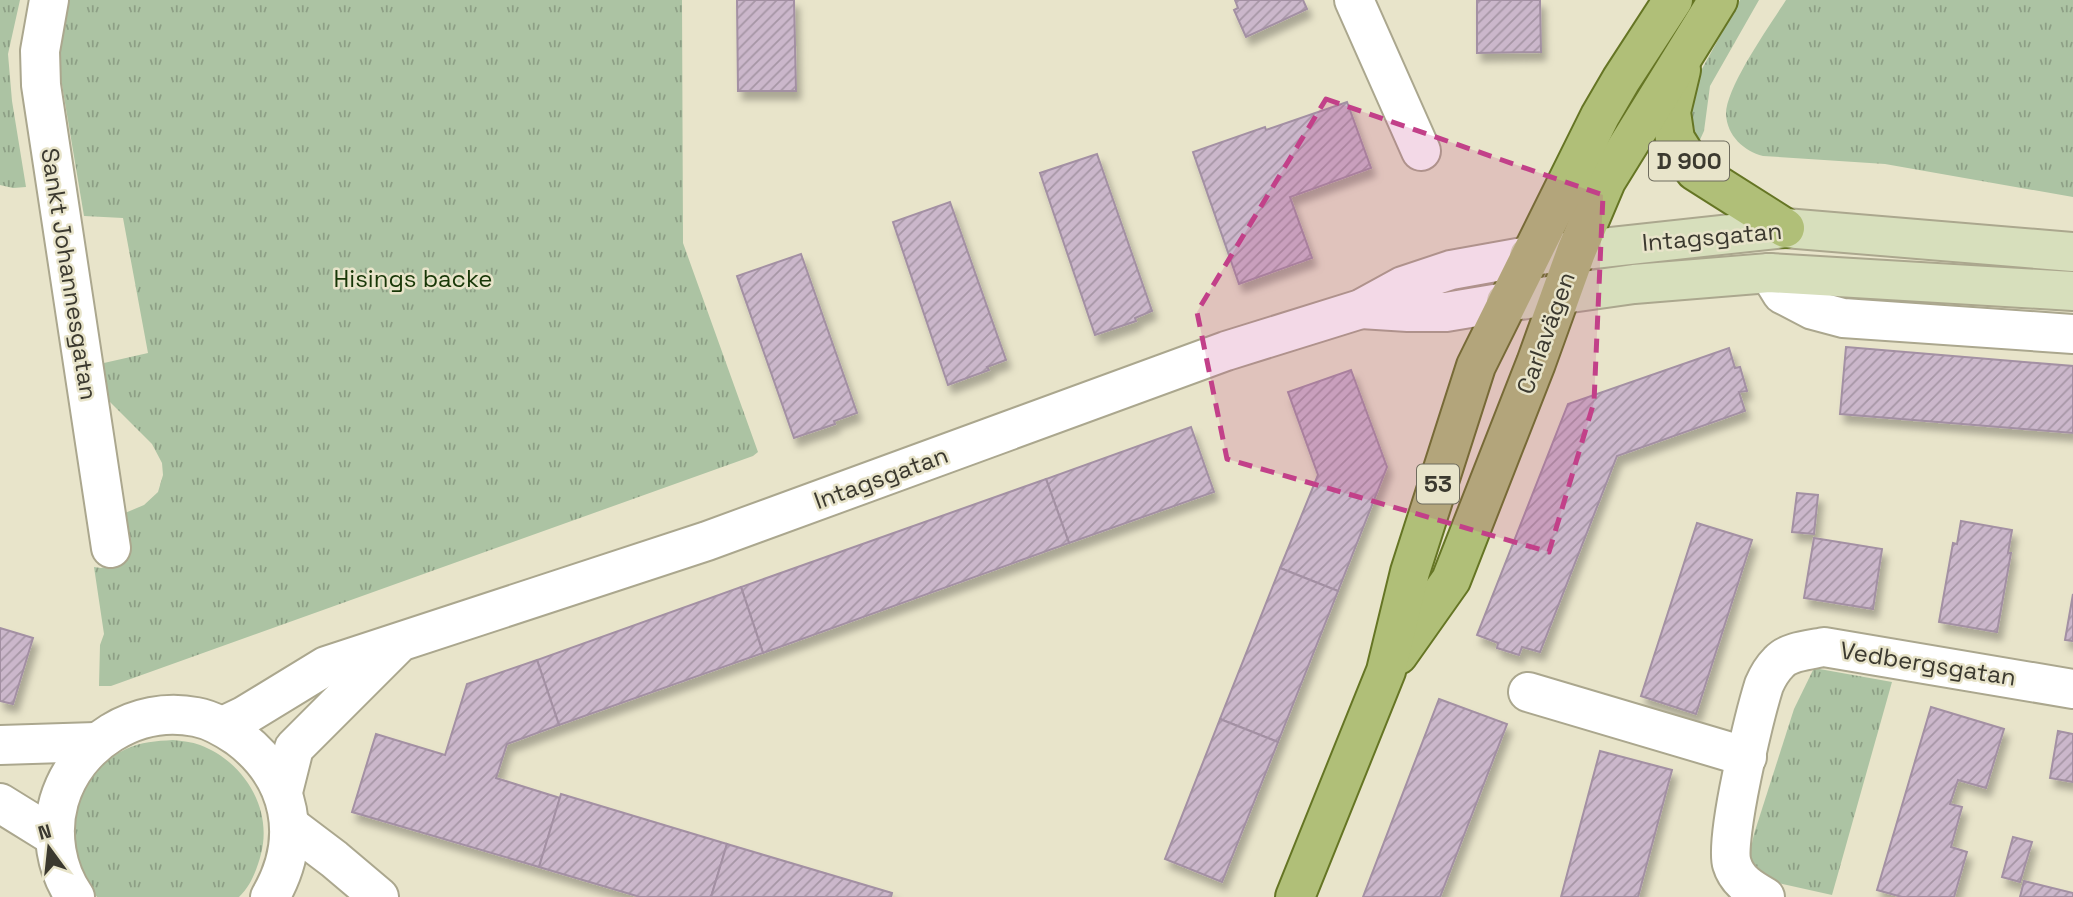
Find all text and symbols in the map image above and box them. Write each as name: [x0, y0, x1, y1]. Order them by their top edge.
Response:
road number: D 900: [1649, 142, 1729, 180]
street label: Sankt Johannesgatan: [34, 146, 105, 402]
street label: Intagsgatan: [1641, 215, 1783, 258]
park label: Hisings backe: [334, 263, 492, 294]
street label: Carlavägen: [1509, 268, 1582, 398]
street label: Intagsgatan: [809, 439, 952, 516]
road number: 53: [1417, 464, 1459, 504]
street label: Vedbergsgatan: [1838, 634, 2018, 693]
north arrow: [14, 813, 84, 883]
text: N: [35, 818, 54, 846]

